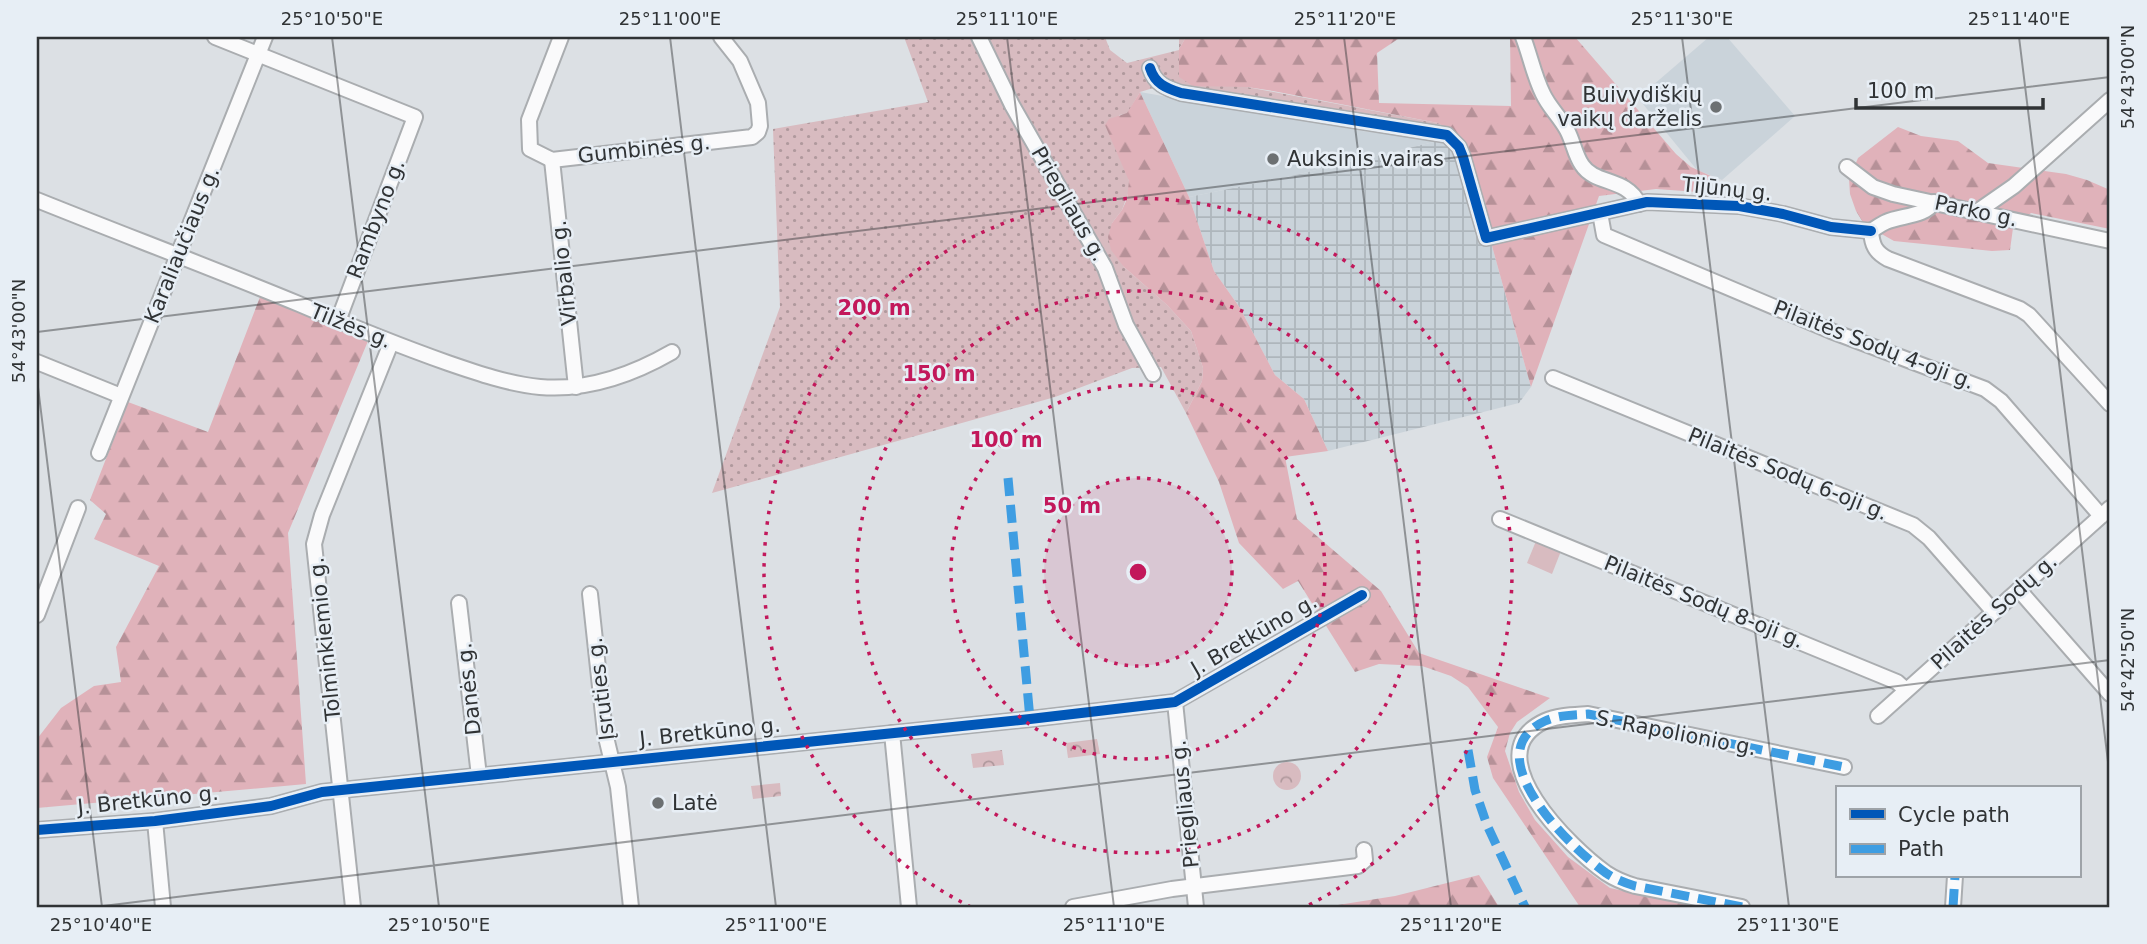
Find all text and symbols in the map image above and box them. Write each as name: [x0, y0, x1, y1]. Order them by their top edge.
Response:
text: 25°10'50"E: [281, 8, 383, 29]
text: 25°11'00"E: [619, 8, 721, 29]
text: 25°11'10"E: [956, 8, 1058, 29]
text: 25°11'20"E: [1294, 8, 1396, 29]
text: 25°11'30"E: [1631, 8, 1733, 29]
text: 25°11'40"E: [1968, 8, 2070, 29]
text: 54°43'00"N: [2117, 25, 2138, 129]
scale bar: [1856, 66, 2044, 110]
text: 100 m: [1867, 79, 1934, 103]
place label: Buivydiškių vaikų darželis: [1557, 83, 1702, 131]
marker: Buivydiškių vaikų darželis: [1708, 99, 1724, 115]
street label: Gumbinės g.: [577, 130, 711, 168]
street label: Priegliaus g.: [1026, 142, 1112, 266]
place label: Auksinis vairas: [1287, 147, 1444, 171]
marker: Auksinis vairas: [1265, 151, 1281, 167]
street label: Rambyno g.: [342, 156, 410, 282]
street label: Karaliaučiaus g.: [140, 163, 224, 327]
street label: Tijūnų g.: [1680, 172, 1773, 206]
street label: Parko g.: [1932, 191, 2020, 231]
street label: Virbalio g.: [547, 219, 581, 327]
text: 54°43'00"N: [8, 279, 29, 383]
text: 200 m: [837, 296, 911, 320]
street label: Pilaitės Sodų 4-oji g.: [1770, 296, 1978, 394]
street label: Tilžės g.: [306, 298, 395, 353]
text: 150 m: [902, 362, 976, 386]
street label: Pilaitės Sodų 6-oji g.: [1685, 423, 1891, 525]
text: 100 m: [969, 428, 1043, 452]
text: 50 m: [1043, 494, 1101, 518]
street label: Pilaitės Sodų g.: [1926, 549, 2062, 675]
street label: Pilaitės Sodų 8-oji g.: [1601, 551, 1807, 653]
street label: Tolminkiemio g.: [304, 556, 346, 723]
centre of rings: [1126, 560, 1150, 584]
street label: J. Bretkūno g.: [1185, 589, 1321, 682]
text: 54°42'50"N: [2117, 608, 2138, 712]
street label: Įsruties g.: [583, 636, 619, 742]
street label: Danės g.: [452, 642, 486, 736]
street label: S. Rapolionio g.: [1594, 706, 1758, 760]
street label: J. Bretkūno g.: [636, 713, 782, 752]
street label: Priegliaus g.: [1166, 739, 1204, 869]
street label: J. Bretkūno g.: [74, 781, 220, 820]
legend: [1836, 786, 2080, 878]
place label: Latė: [672, 791, 718, 815]
marker: Latė: [650, 795, 666, 811]
text: Cycle path: [1898, 803, 2010, 827]
text: Path: [1898, 837, 1944, 861]
text: 25°10'40"E: [50, 914, 152, 935]
text: 25°10'50"E: [388, 914, 490, 935]
text: 25°11'00"E: [725, 914, 827, 935]
text: 25°11'10"E: [1063, 914, 1165, 935]
text: 25°11'20"E: [1400, 914, 1502, 935]
text: 25°11'30"E: [1737, 914, 1839, 935]

